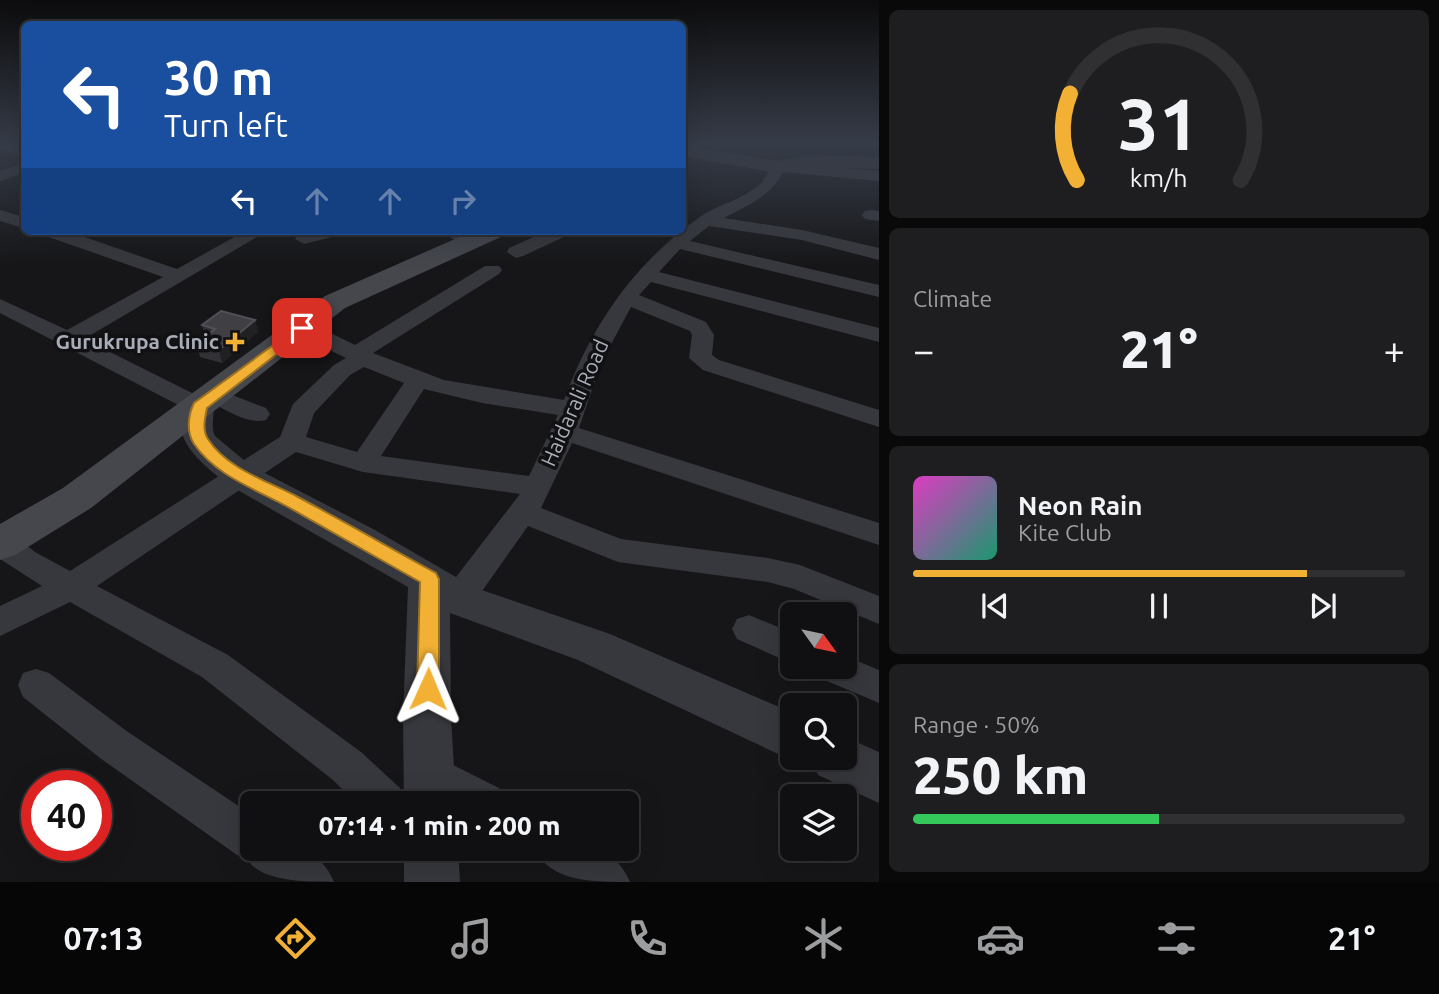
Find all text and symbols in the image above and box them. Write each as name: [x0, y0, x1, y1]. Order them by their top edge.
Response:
icon: left: [49, 49, 140, 140]
text: 30 m: [164, 49, 273, 104]
text: 31: [1118, 82, 1200, 164]
text: Turn left: [164, 107, 288, 143]
text: km/h: [1130, 164, 1188, 192]
icon: left: [225, 182, 263, 220]
icon: ahead: [298, 182, 336, 220]
icon: ahead: [371, 182, 409, 220]
icon: right: [444, 182, 482, 220]
text: Climate: [913, 286, 992, 311]
pin: [272, 298, 332, 358]
icon: arrive: [283, 309, 321, 347]
text: 21°: [1120, 320, 1198, 378]
place label: Gurukrupa Clinic: [56, 329, 219, 353]
text: −: [913, 329, 934, 371]
text: +: [1384, 329, 1405, 371]
marker: Gurukrupa Clinic: [225, 332, 245, 352]
street label: Haidarali Road: [535, 336, 613, 470]
text: Neon Rain: [1018, 491, 1143, 520]
text: Kite Club: [1018, 520, 1112, 545]
icon: previous: [976, 587, 1014, 625]
icon: pause: [1140, 587, 1178, 625]
icon: next: [1304, 587, 1342, 625]
north arrow: [780, 602, 858, 679]
map controls: [780, 602, 857, 861]
position arrow: [391, 652, 465, 726]
button: search: [780, 693, 857, 770]
text: Range · 50%: [913, 712, 1040, 737]
text: 250 km: [913, 746, 1088, 804]
speed limit sign: 40: [21, 770, 112, 861]
button: layers: [780, 784, 857, 861]
text: 07:14 · 1 min · 200 m: [319, 811, 560, 840]
icon: directions: [271, 914, 320, 963]
icon: music: [447, 914, 496, 963]
icon: phone: [623, 914, 672, 963]
icon: climate: [799, 914, 848, 963]
icon: car: [976, 914, 1025, 963]
icon: filters: [1152, 914, 1201, 963]
text: 07:13: [64, 920, 144, 956]
text: 21°: [1328, 920, 1375, 956]

